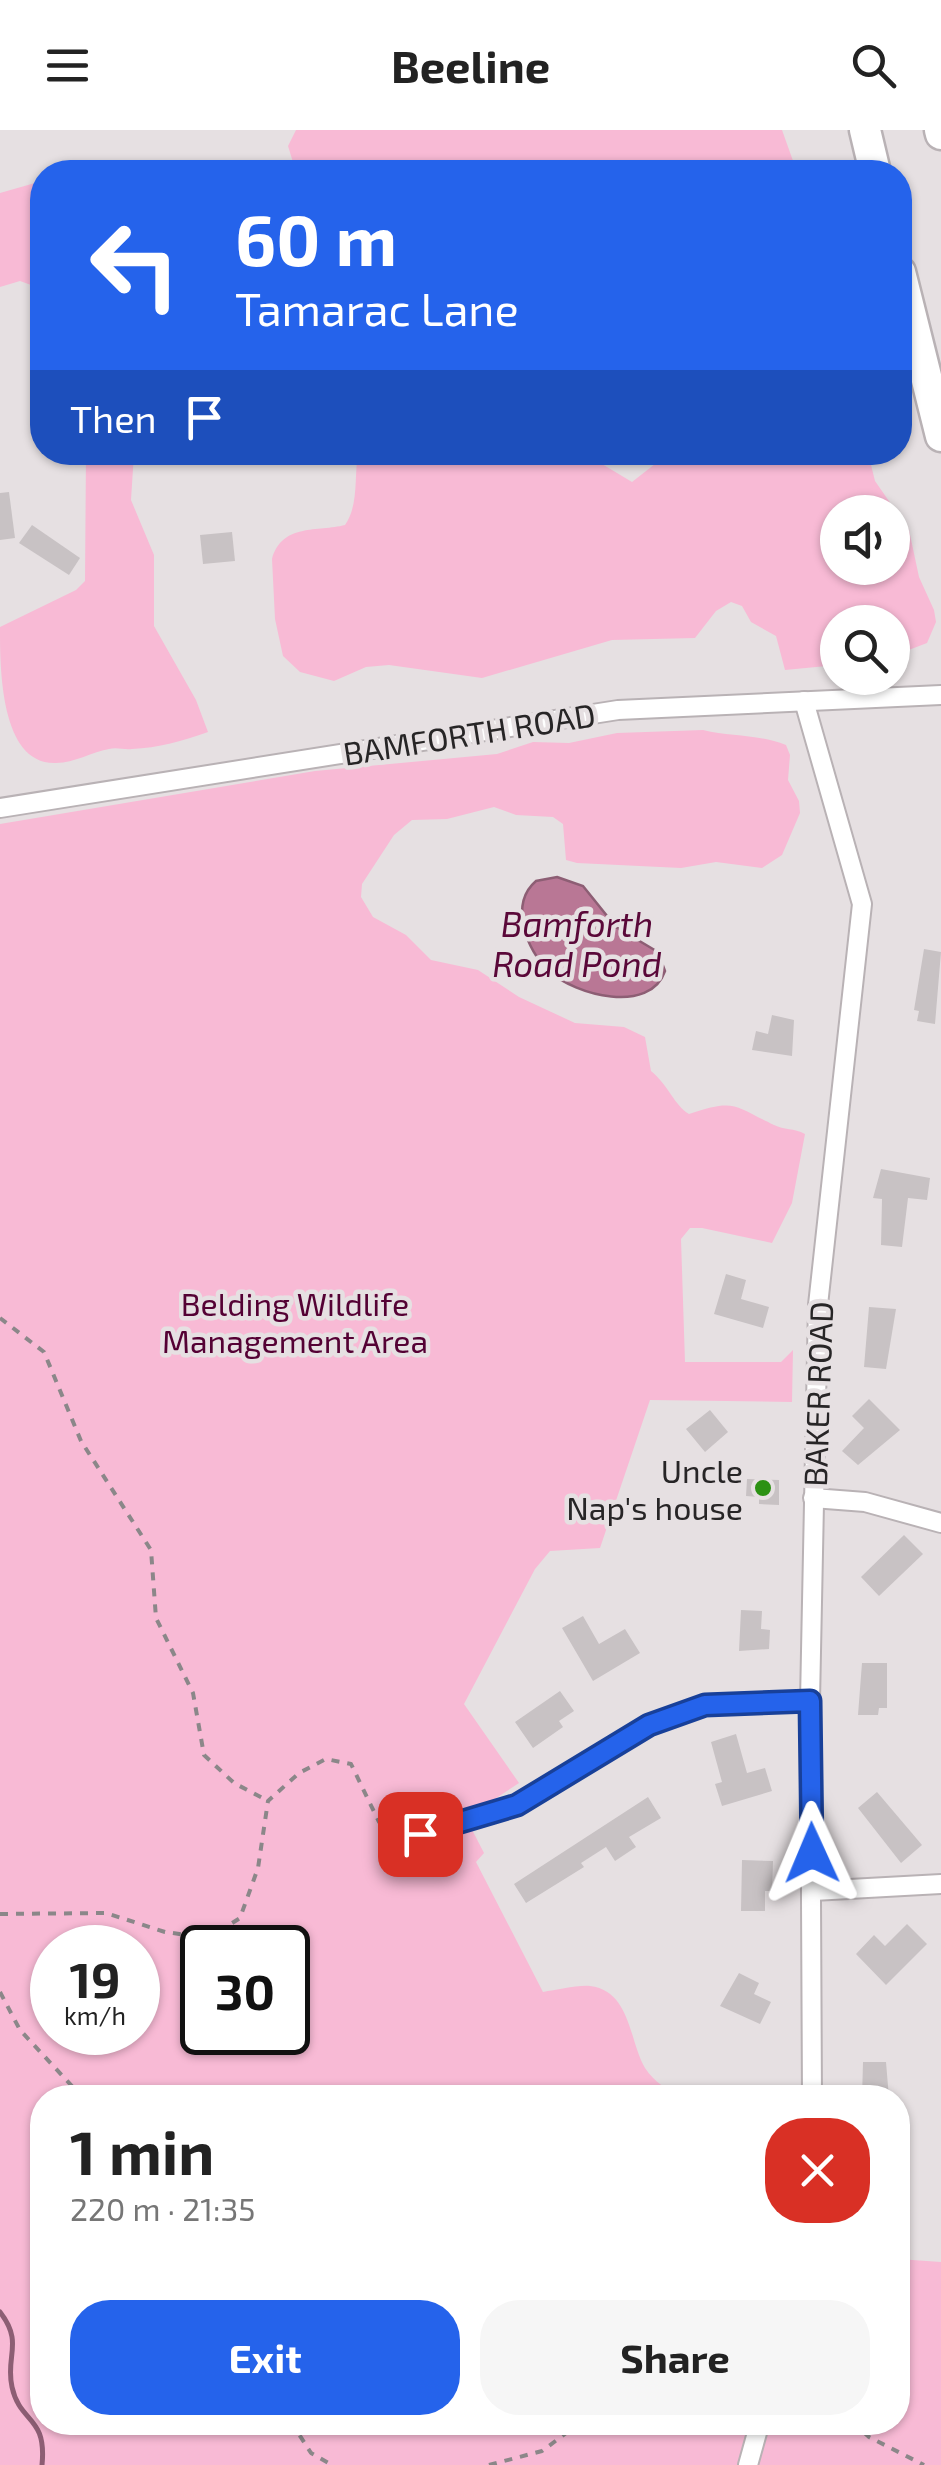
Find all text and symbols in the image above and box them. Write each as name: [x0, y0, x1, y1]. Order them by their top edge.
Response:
icon: menu: [40, 38, 95, 93]
text: Beeline: [391, 38, 550, 92]
icon: search: [846, 38, 901, 93]
text: 60 m: [235, 196, 397, 280]
icon: left: [70, 200, 200, 330]
text: Tamarac Lane: [235, 281, 519, 335]
icon: arrive: [177, 390, 232, 445]
text: Then: [70, 395, 157, 441]
map controls: [820, 495, 910, 695]
button: sound: [820, 495, 910, 585]
button: search: [820, 605, 910, 695]
street label: BAMFORTH ROAD: [340, 694, 598, 772]
water label: Bamforth Road Pond: [492, 902, 662, 984]
park label: Belding Wildlife Management Area: [162, 1284, 428, 1359]
street label: BAKER ROAD: [795, 1301, 839, 1487]
place label: Uncle Nap's house: [566, 1451, 743, 1526]
marker: Uncle Nap's house: [752, 1477, 774, 1499]
pin: [378, 1792, 463, 1877]
position arrow: [760, 1801, 864, 1905]
icon: arrive: [393, 1807, 448, 1862]
speed limit sign: 30: [180, 1925, 310, 2055]
text: 19: [69, 1948, 121, 2008]
text: km/h: [64, 2000, 126, 2030]
text: 1 min: [70, 2115, 214, 2187]
button: close: [765, 2118, 870, 2223]
text: 220 m · 21:35: [70, 2189, 255, 2227]
button: Exit: [70, 2300, 460, 2415]
button: Share: [480, 2300, 870, 2415]

